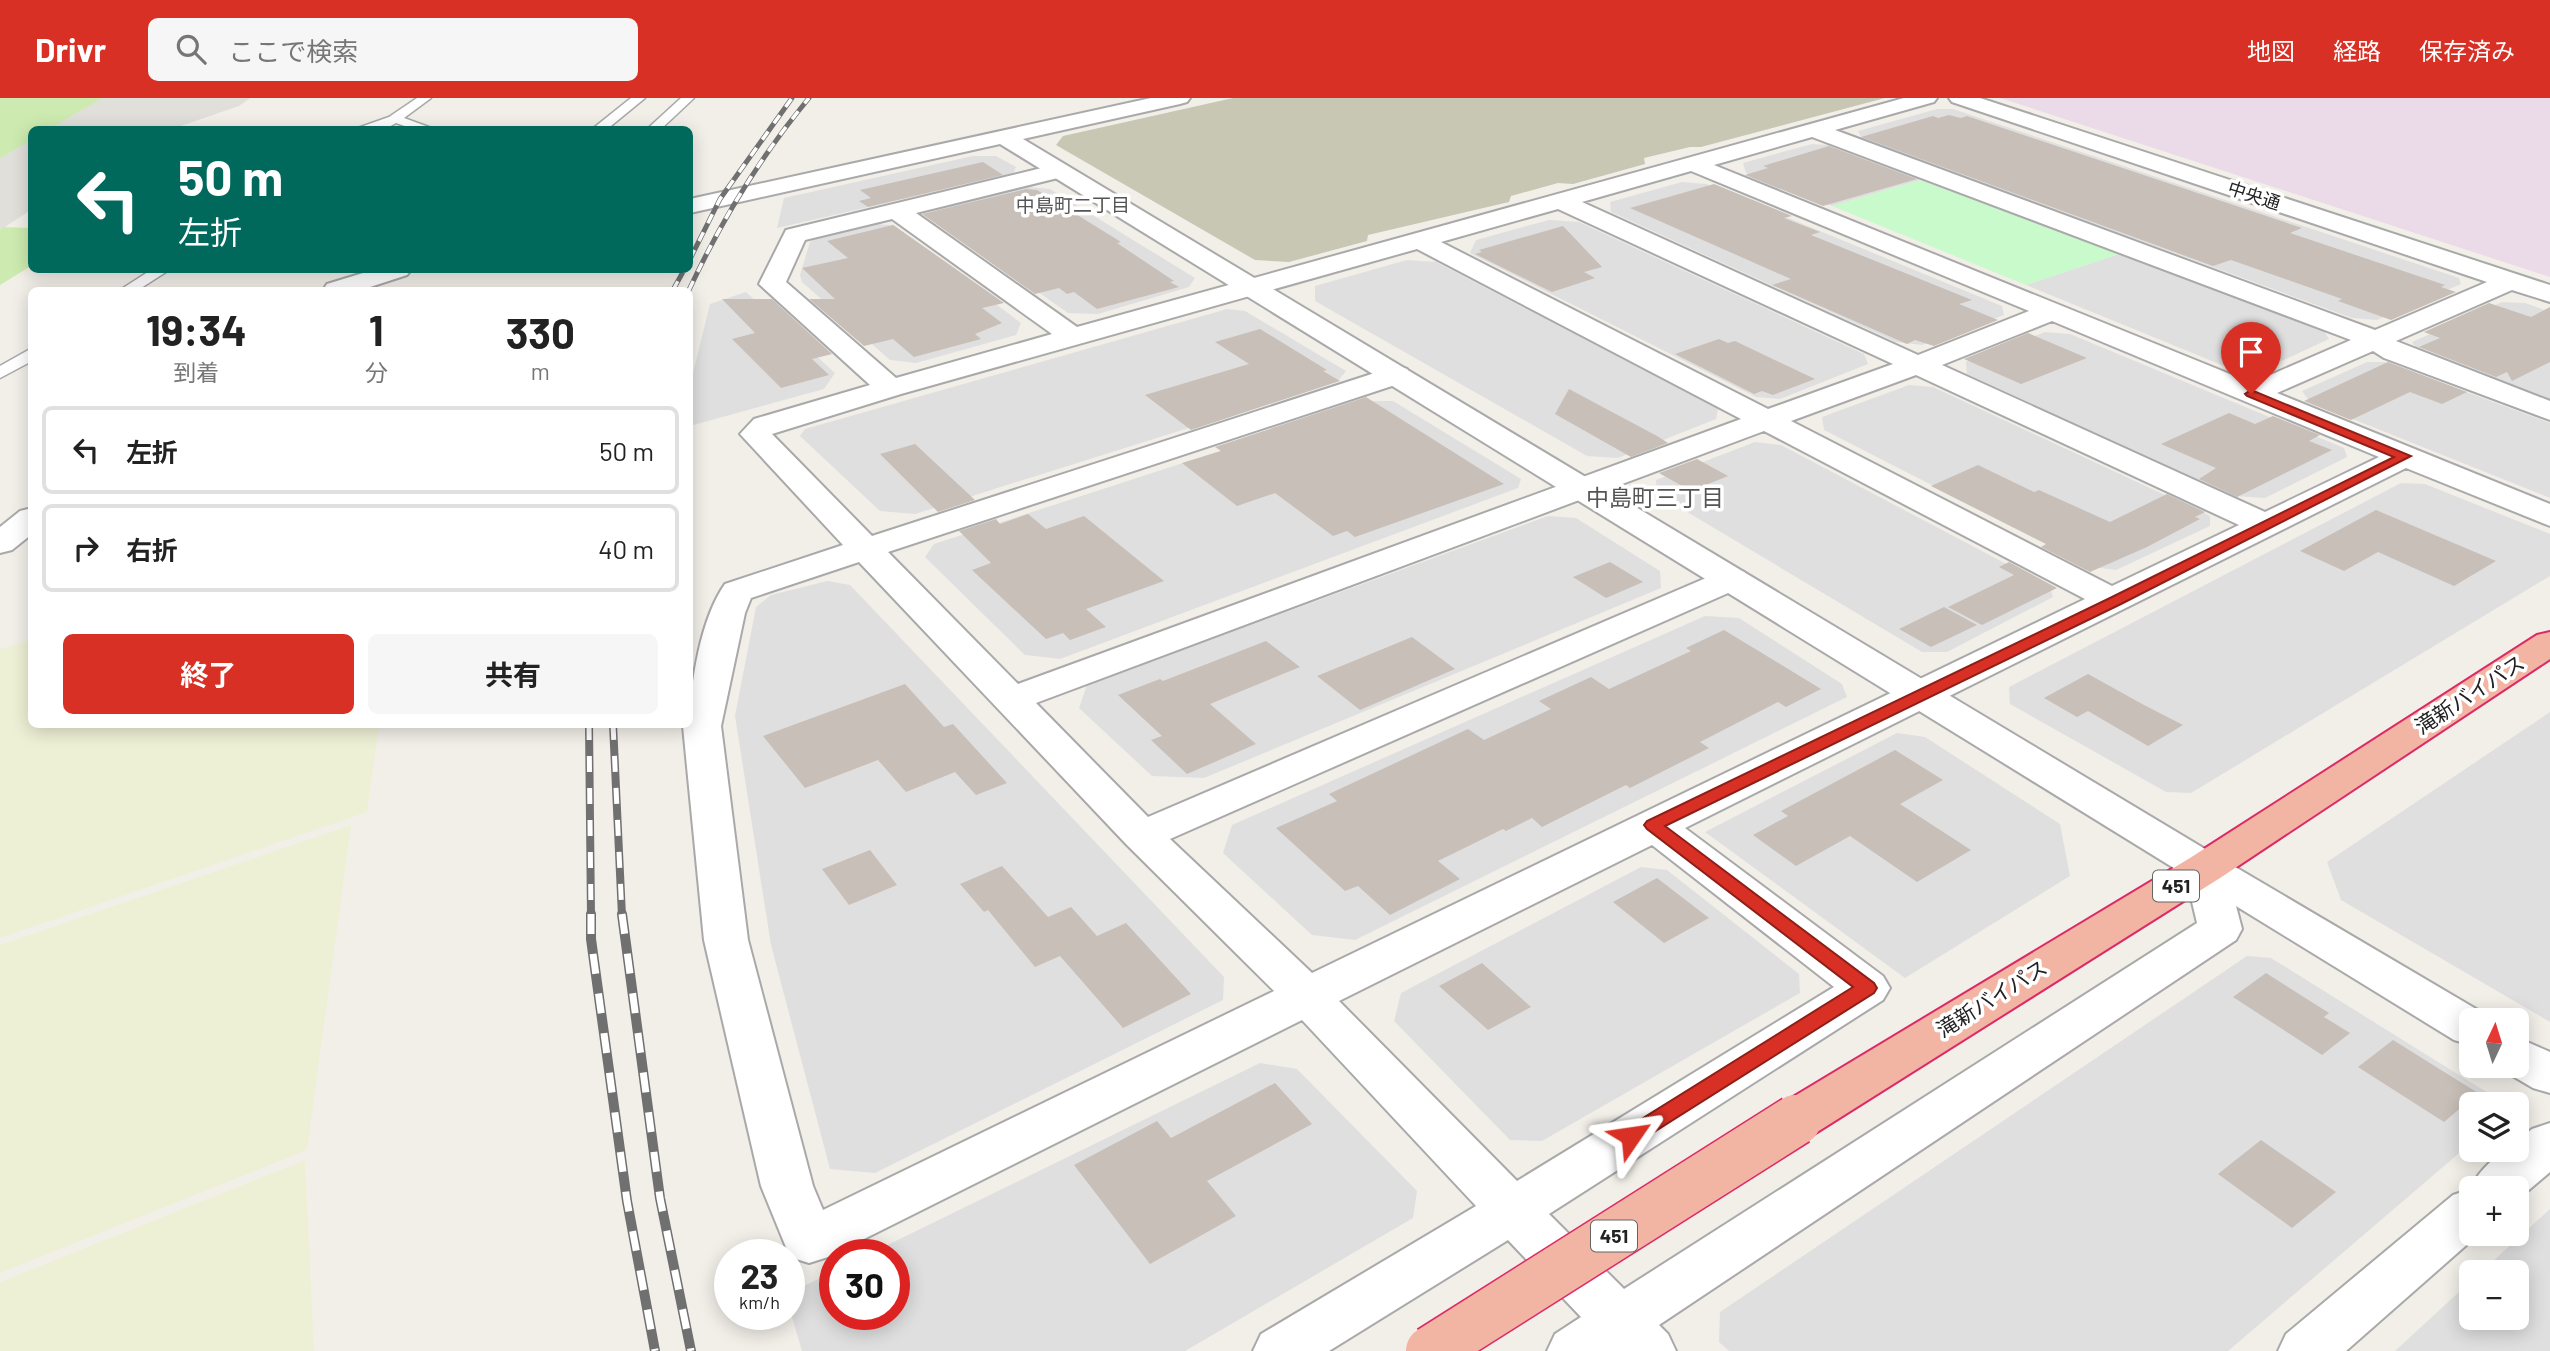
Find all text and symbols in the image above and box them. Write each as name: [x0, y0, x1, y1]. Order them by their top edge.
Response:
search box: [148, 18, 638, 81]
text: Drivr: [35, 29, 106, 69]
icon: search: [172, 30, 210, 68]
text: ここで検索: [228, 35, 358, 66]
text: 地図: [2247, 36, 2295, 65]
text: 経路: [2333, 36, 2381, 65]
text: 保存済み: [2419, 36, 2515, 65]
text: 50 m: [178, 147, 283, 206]
icon: left: [63, 154, 154, 245]
street label: 中央通: [2225, 176, 2283, 214]
district label: 中島町二丁目: [1016, 193, 1130, 216]
text: 左折: [178, 212, 242, 250]
text: 19:34: [146, 304, 247, 354]
text: 1: [369, 304, 384, 354]
text: 330: [506, 307, 575, 357]
pin: [2221, 322, 2281, 394]
icon: arrive: [2232, 333, 2270, 371]
text: m: [531, 357, 550, 385]
text: 到着: [173, 358, 219, 386]
text: 分: [365, 358, 388, 386]
icon: left: [67, 431, 105, 469]
text: 50 m: [599, 435, 654, 466]
text: 左折: [126, 436, 178, 467]
district label: 中島町三丁目: [1586, 483, 1724, 511]
icon: right: [67, 529, 105, 567]
text: 40 m: [598, 533, 654, 564]
text: 右折: [126, 534, 178, 565]
button: 終了: [63, 634, 354, 714]
button: 共有: [368, 634, 658, 714]
street label: 滝新バイパス: [2410, 649, 2529, 738]
road number: 451: [2153, 870, 2199, 902]
street label: 滝新バイパス: [1931, 954, 2051, 1042]
north arrow: [2459, 1008, 2529, 1078]
map controls: [2459, 1008, 2529, 1330]
button: layers: [2459, 1092, 2529, 1162]
position arrow: [1594, 1099, 1668, 1173]
button: +: [2459, 1176, 2529, 1246]
road number: 451: [1591, 1220, 1637, 1252]
speed limit sign: 30: [819, 1239, 910, 1330]
text: 23: [740, 1254, 779, 1296]
button: −: [2459, 1260, 2529, 1330]
text: km/h: [739, 1291, 780, 1313]

